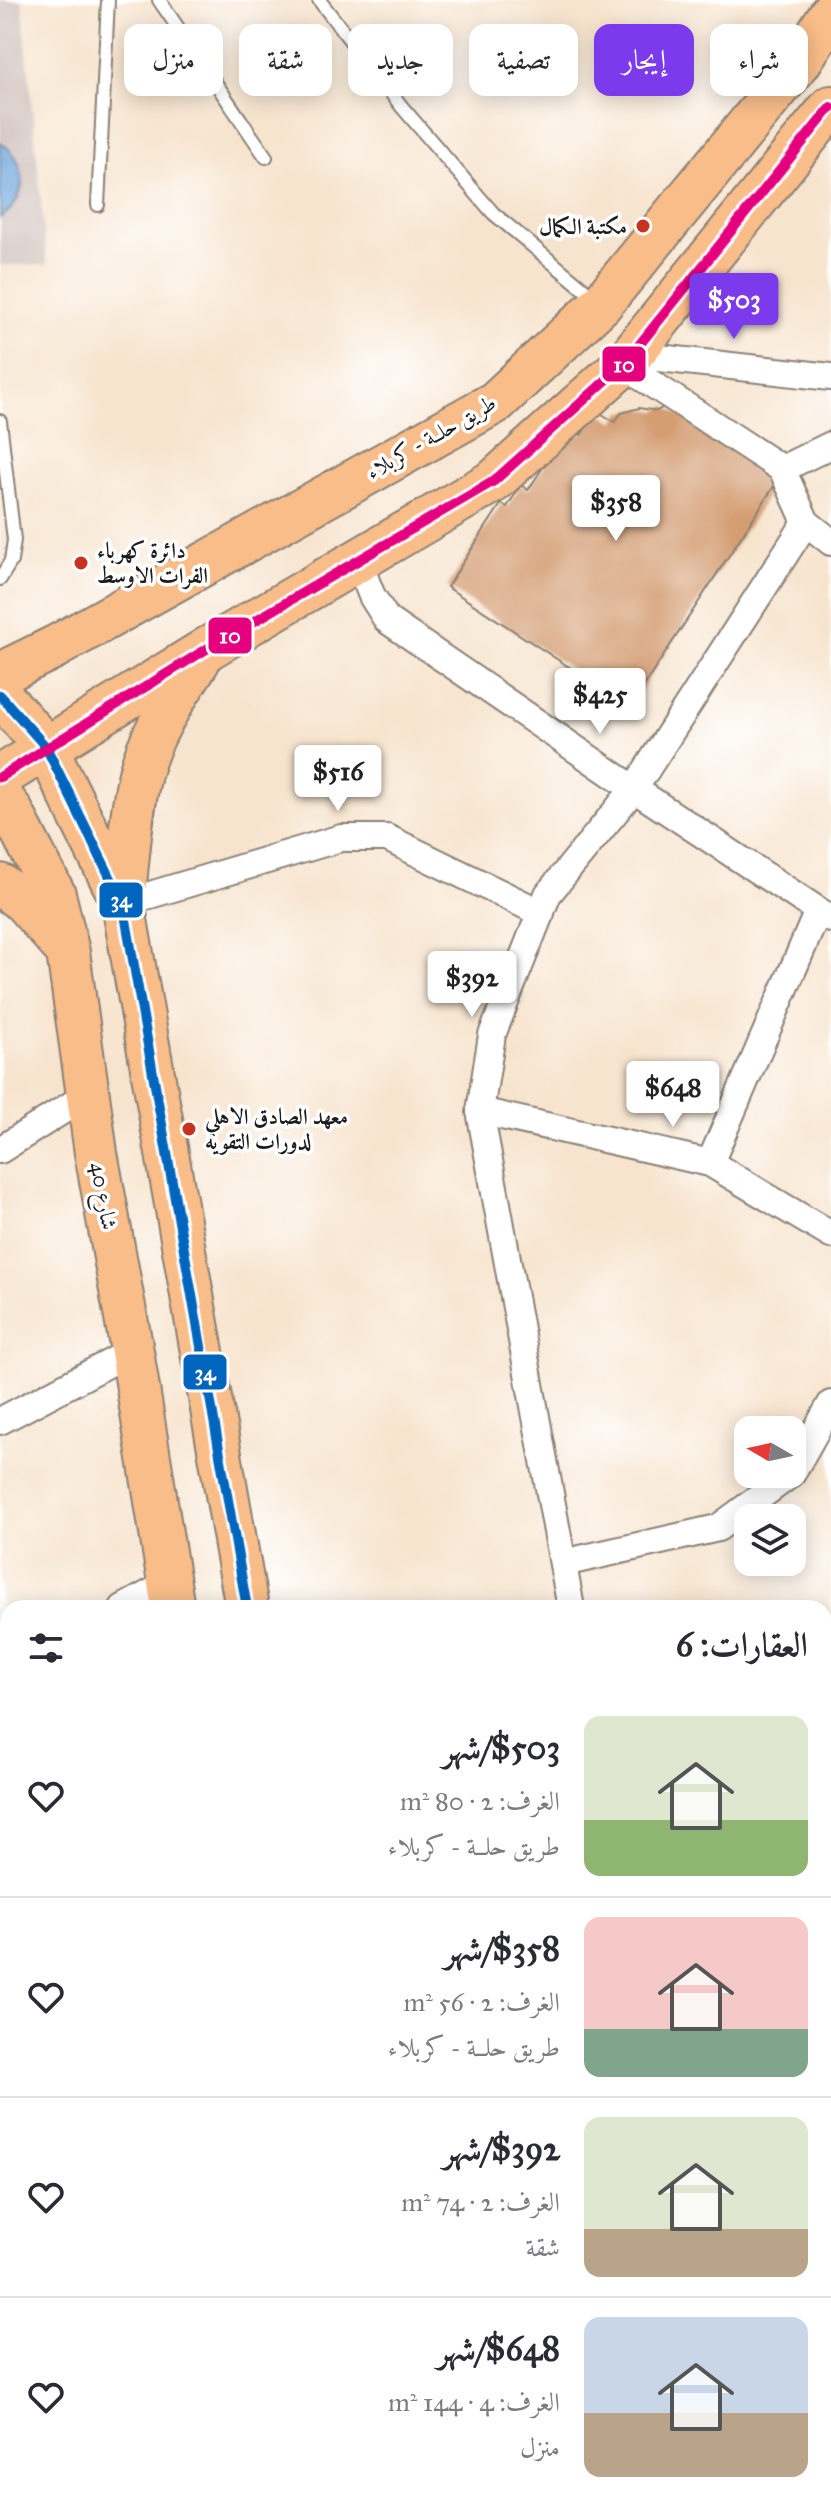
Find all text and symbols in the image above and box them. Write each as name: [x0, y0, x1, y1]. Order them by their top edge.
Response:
chip: منزل: [124, 24, 223, 96]
chip: شقة: [239, 24, 332, 96]
chip: جديد: [348, 24, 453, 96]
chip: تصفية: [469, 24, 578, 96]
chip: إيجار: [594, 24, 694, 96]
chip: شراء: [710, 24, 808, 96]
place label: مكتبة الكمال: [539, 213, 627, 240]
marker: مكتبة الكمال: [634, 217, 652, 235]
pin: $503: [687, 273, 781, 341]
text: $503: [707, 283, 761, 315]
line badge: 10: [601, 345, 647, 383]
text: 10: [613, 351, 635, 378]
street label: طريق حلــة - كربلاء: [361, 389, 501, 486]
pin: $358: [569, 475, 663, 543]
text: $358: [590, 485, 642, 517]
place label: دائرة كهرباء الفرات الاوسط: [97, 537, 208, 590]
marker: دائرة كهرباء الفرات الاوسط: [72, 554, 90, 572]
line badge: 10: [207, 616, 253, 655]
text: 10: [219, 622, 241, 649]
pin: $425: [553, 668, 647, 736]
text: $425: [573, 678, 627, 710]
pin: $516: [291, 745, 385, 813]
text: $516: [312, 755, 364, 787]
line badge: 34: [98, 881, 144, 919]
text: 34: [110, 886, 133, 913]
pin: $392: [425, 951, 519, 1019]
text: $392: [446, 961, 498, 993]
pin: $648: [626, 1061, 720, 1129]
text: $648: [644, 1071, 702, 1103]
place label: معهد الصادق الاهلي لدورات التقويه: [204, 1103, 348, 1155]
marker: معهد الصادق الاهلي لدورات التقويه: [180, 1120, 198, 1138]
street label: شارع 40: [80, 1160, 123, 1233]
line badge: 34: [182, 1353, 228, 1391]
text: 34: [194, 1359, 217, 1386]
north arrow: [734, 1416, 806, 1488]
map controls: [734, 1416, 806, 1576]
button: layers: [734, 1504, 806, 1576]
text: العقارات: 6: [676, 1624, 808, 1665]
icon: filters: [24, 1626, 68, 1670]
text: $503/شهر: [442, 1727, 560, 1768]
icon: home: [648, 1748, 744, 1844]
icon: heart: [24, 1774, 68, 1818]
text: الغرف: 2 · 80 m²: [400, 1785, 560, 1817]
text: طريق حلــة - كربلاء: [388, 1830, 560, 1862]
text: $358/شهر: [444, 1928, 560, 1969]
icon: home: [648, 1949, 744, 2045]
icon: heart: [24, 1975, 68, 2019]
text: الغرف: 2 · 56 m²: [404, 1986, 560, 2018]
text: طريق حلــة - كربلاء: [388, 2031, 560, 2063]
text: $392/شهر: [443, 2128, 560, 2169]
icon: home: [648, 2149, 744, 2245]
icon: heart: [24, 2175, 68, 2219]
text: الغرف: 2 · 74 m²: [401, 2186, 560, 2218]
text: شقة: [526, 2231, 560, 2263]
text: $648/شهر: [437, 2328, 560, 2369]
icon: home: [648, 2349, 744, 2445]
icon: heart: [24, 2375, 68, 2419]
text: الغرف: 4 · 144 m²: [388, 2386, 560, 2418]
text: منزل: [520, 2431, 560, 2463]

